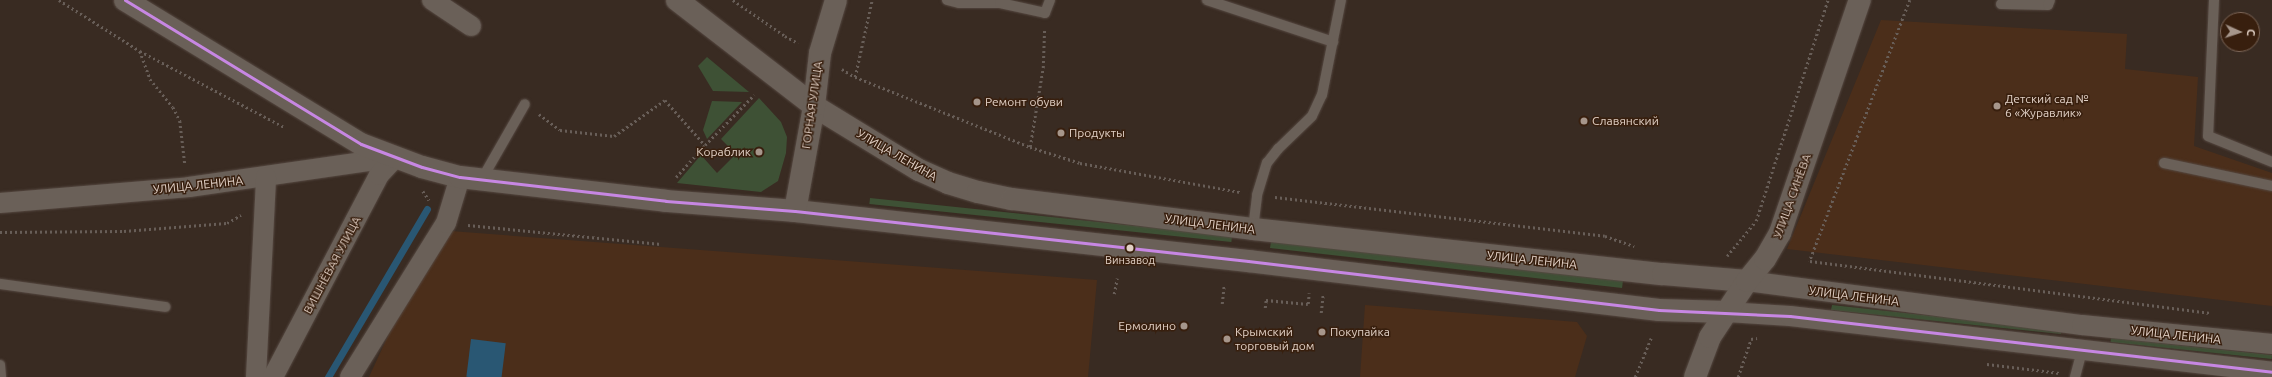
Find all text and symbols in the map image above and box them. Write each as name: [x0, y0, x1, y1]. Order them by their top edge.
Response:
north arrow: [2220, 12, 2260, 52]
text: С: [2245, 29, 2257, 36]
street label: ГОРНАЯ УЛИЦА: [799, 60, 825, 150]
place label: Детский сад № 6 «Журавлик»: [2005, 92, 2089, 120]
place label: Ремонт обуви: [985, 95, 1063, 109]
marker: Ремонт обуви: [972, 97, 982, 107]
marker: Детский сад № 6 «Журавлик»: [1992, 101, 2002, 111]
place label: Славянский: [1592, 114, 1659, 128]
marker: Славянский: [1579, 116, 1589, 126]
street label: УЛИЦА ЛЕНИНА: [854, 126, 940, 184]
place label: Продукты: [1069, 126, 1125, 140]
marker: Продукты: [1056, 128, 1066, 138]
place label: Кораблик: [696, 145, 751, 159]
marker: Кораблик: [754, 147, 764, 157]
street label: УЛИЦА СИНЁВА: [1770, 152, 1814, 240]
street label: УЛИЦА ЛЕНИНА: [152, 173, 244, 197]
street label: УЛИЦА ЛЕНИНА: [1164, 211, 1256, 237]
street label: ВИШНЁВАЯ УЛИЦА: [300, 214, 364, 316]
marker: Винзавод: [1125, 243, 1135, 253]
street label: УЛИЦА ЛЕНИНА: [1486, 248, 1578, 272]
place label: Винзавод: [1105, 253, 1155, 267]
street label: УЛИЦА ЛЕНИНА: [1808, 283, 1900, 309]
place label: Ермолино: [1118, 319, 1176, 333]
marker: Ермолино: [1179, 321, 1189, 331]
street label: УЛИЦА ЛЕНИНА: [2130, 323, 2222, 347]
place label: Крымский торговый дом: [1235, 325, 1314, 353]
place label: Покупайка: [1330, 325, 1390, 339]
marker: Покупайка: [1317, 327, 1327, 337]
marker: Крымский торговый дом: [1222, 334, 1232, 344]

